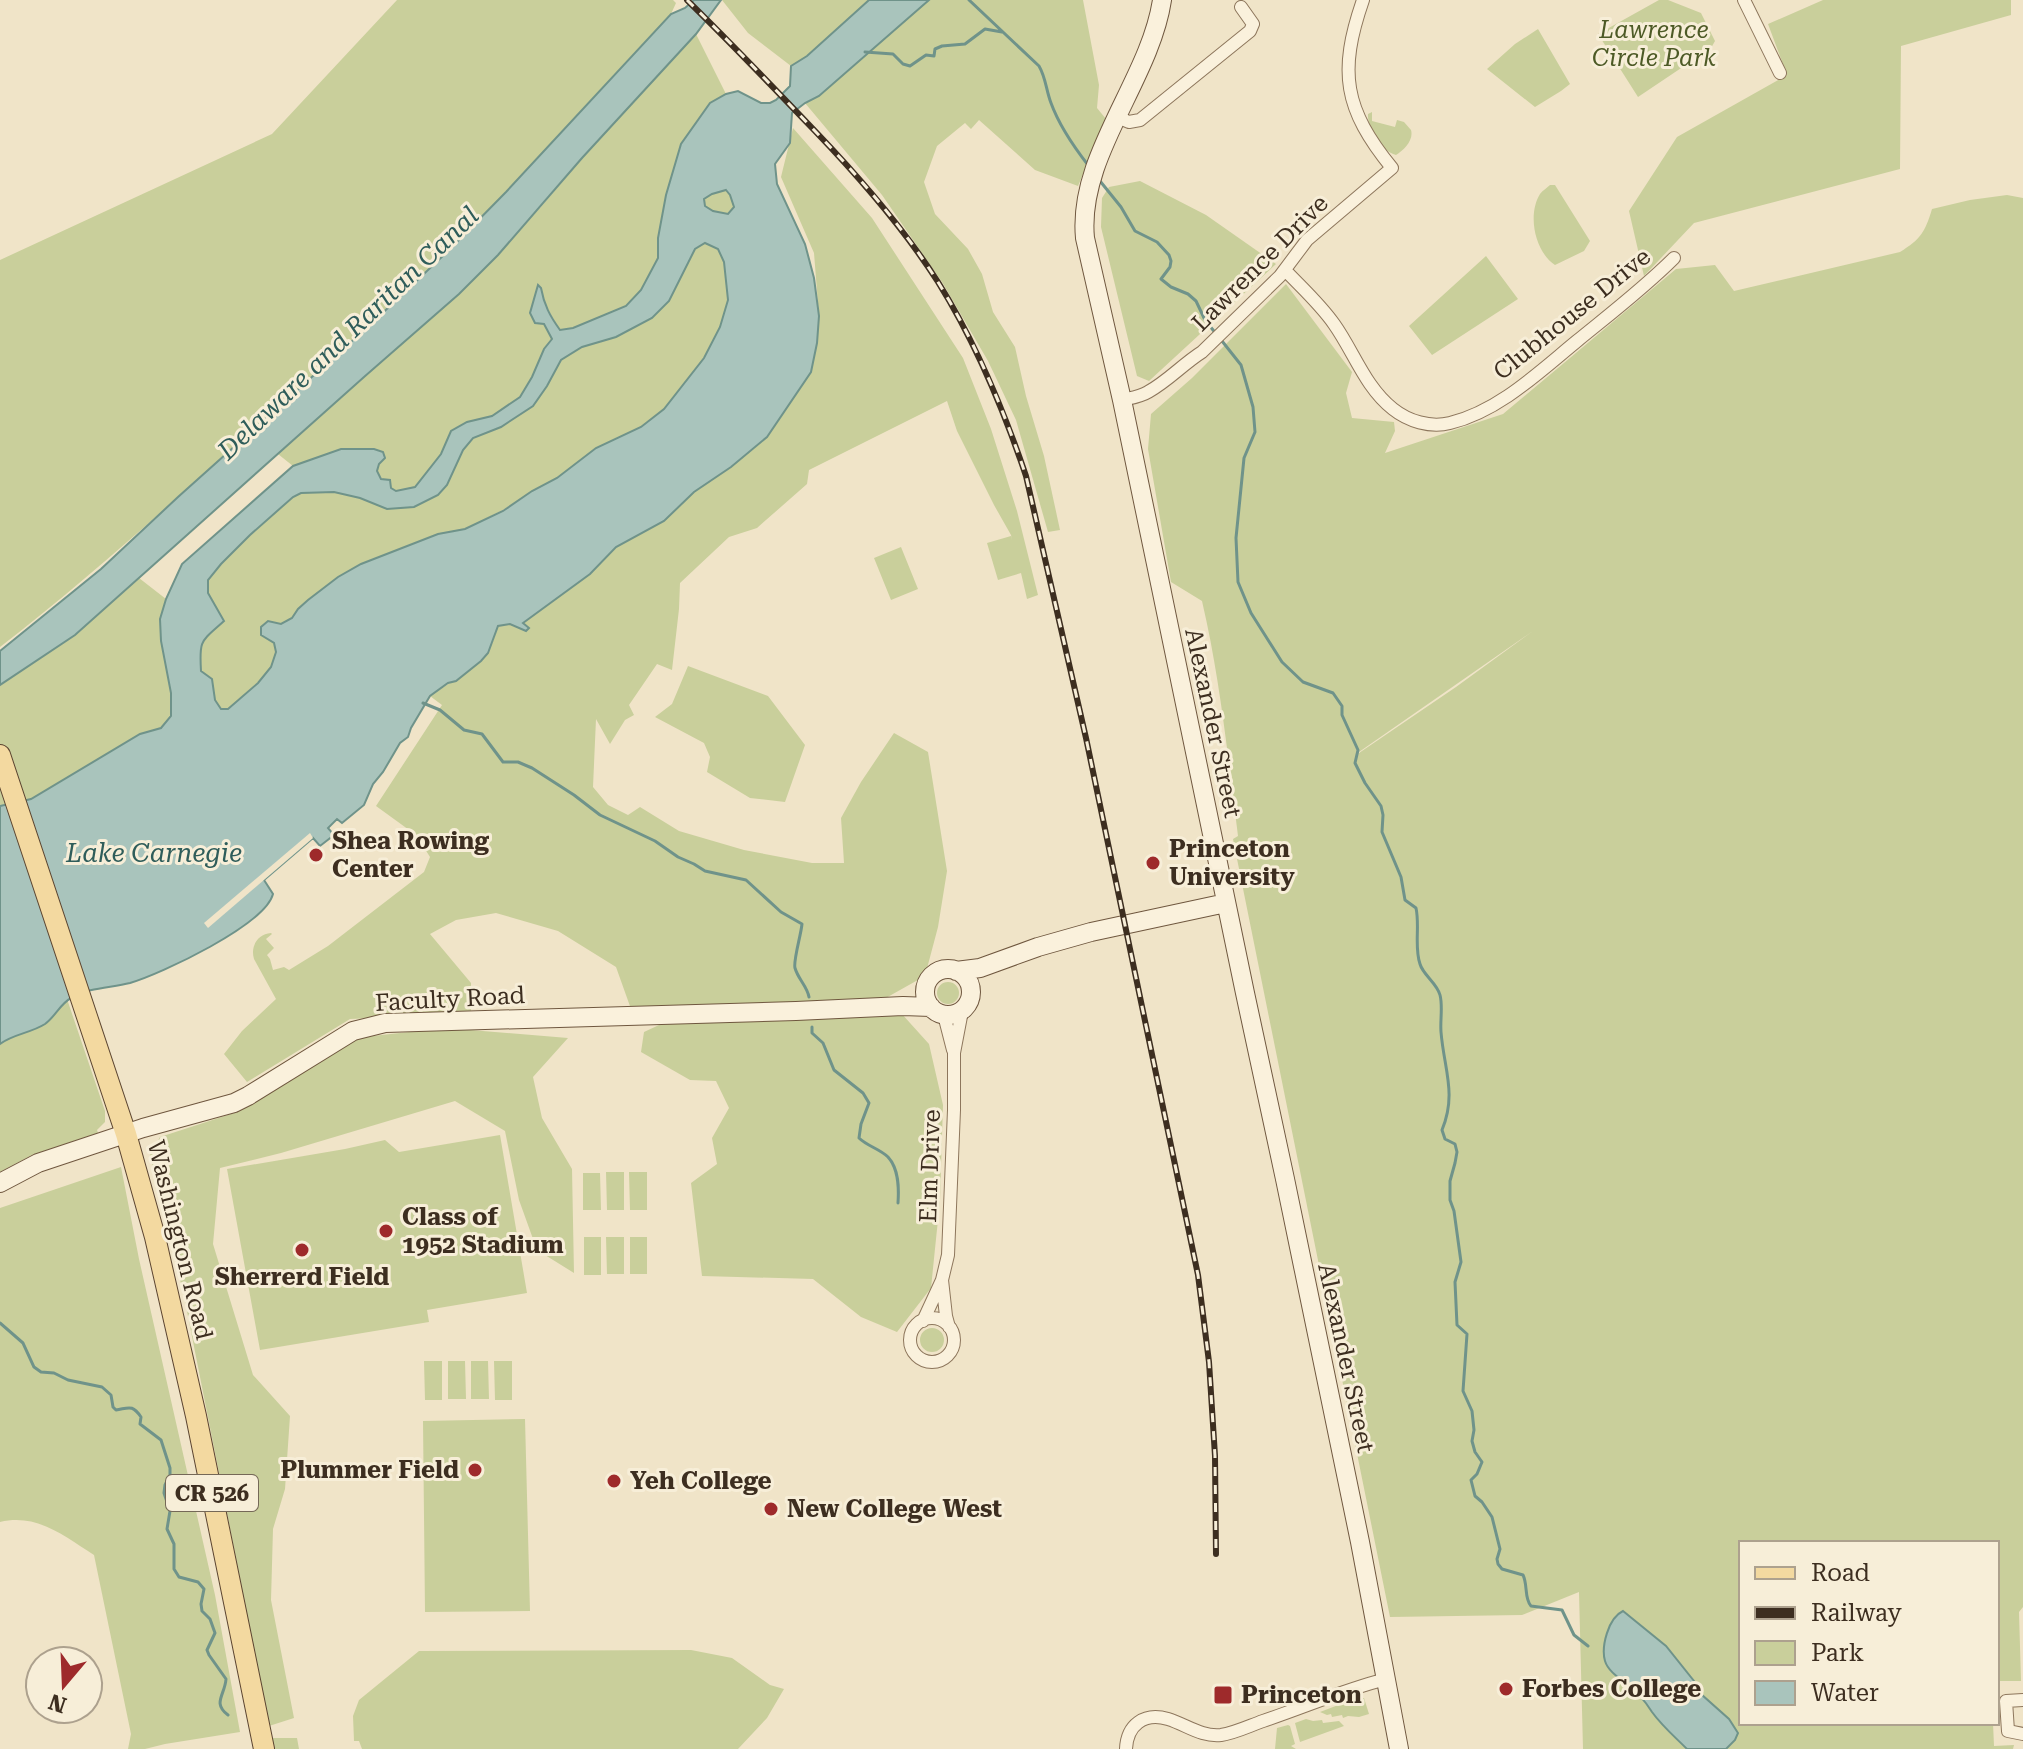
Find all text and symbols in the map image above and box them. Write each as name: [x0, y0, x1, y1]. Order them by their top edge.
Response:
park label: Lawrence Circle Park: [1592, 16, 1716, 72]
street label: Lawrence Drive: [1186, 189, 1334, 337]
water label: Delaware and Raritan Canal: [211, 200, 485, 466]
street label: Clubhouse Drive: [1488, 242, 1656, 386]
street label: Alexander Street: [1179, 626, 1247, 820]
place label: Shea Rowing Center: [332, 827, 489, 883]
place label: Princeton University: [1169, 835, 1295, 891]
water label: Lake Carnegie: [65, 838, 242, 868]
marker: Shea Rowing Center: [307, 846, 325, 864]
marker: Princeton University: [1144, 854, 1162, 872]
street label: Faculty Road: [374, 981, 526, 1017]
street label: Elm Drive: [914, 1109, 946, 1223]
street label: Washington Road: [142, 1137, 218, 1343]
place label: Class of 1952 Stadium: [402, 1203, 564, 1259]
marker: Class of 1952 Stadium: [377, 1222, 395, 1240]
marker: Sherrerd Field: [293, 1241, 311, 1259]
street label: Alexander Street: [1312, 1261, 1380, 1455]
place label: Sherrerd Field: [215, 1263, 389, 1291]
place label: Plummer Field: [281, 1456, 459, 1484]
marker: Plummer Field: [466, 1461, 484, 1479]
place label: Yeh College: [630, 1467, 772, 1495]
marker: Yeh College: [605, 1472, 623, 1490]
road number: CR 526: [166, 1475, 258, 1511]
place label: New College West: [787, 1495, 1002, 1523]
marker: New College West: [762, 1500, 780, 1518]
legend: [1739, 1541, 1999, 1725]
text: Road: [1811, 1559, 1870, 1587]
text: Railway: [1811, 1599, 1902, 1627]
text: Park: [1811, 1639, 1864, 1667]
north arrow: [24, 1645, 104, 1725]
place label: Forbes College: [1522, 1675, 1701, 1703]
text: Water: [1811, 1679, 1879, 1707]
marker: Forbes College: [1497, 1680, 1515, 1698]
place label: Princeton: [1241, 1681, 1362, 1709]
marker: Princeton: [1212, 1684, 1234, 1706]
text: N: [46, 1689, 70, 1718]

